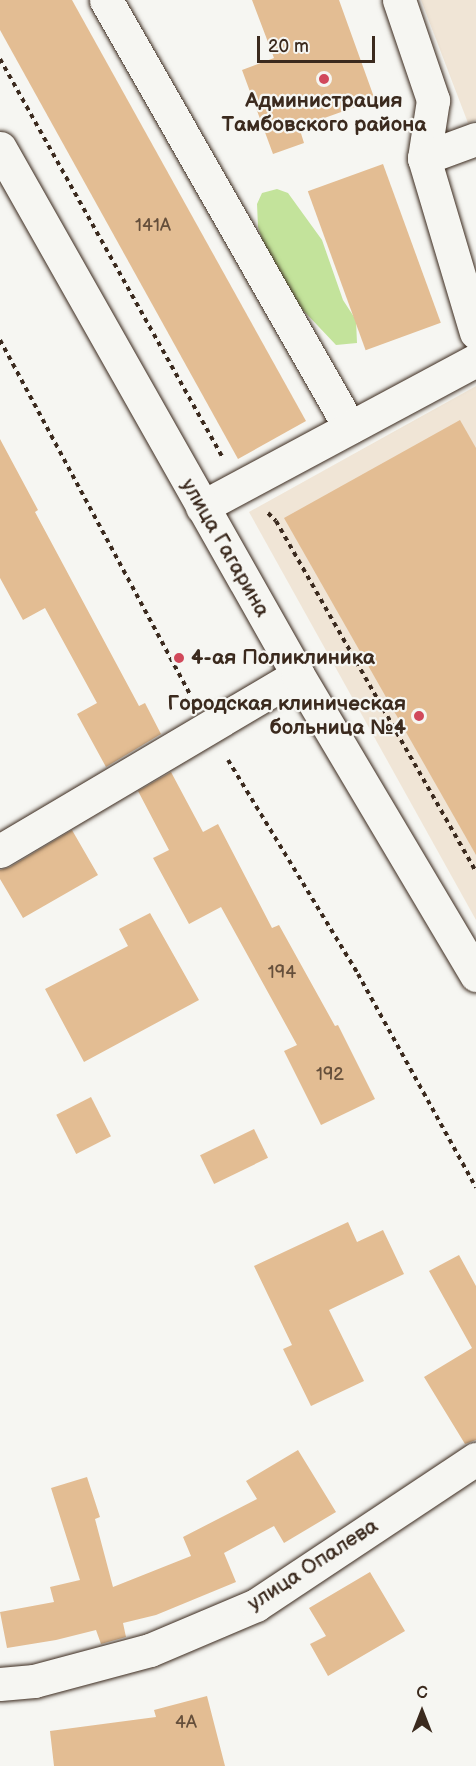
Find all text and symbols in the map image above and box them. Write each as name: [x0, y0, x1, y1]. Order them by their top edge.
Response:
scale bar: [260, 24, 378, 62]
text: 20 m: [268, 36, 309, 57]
marker: Администрация Тамбовского района: [317, 72, 331, 86]
place label: Администрация Тамбовского района: [222, 88, 426, 138]
house number: 141А: [135, 215, 171, 237]
street label: улица Гагарина: [175, 474, 275, 622]
place label: 4-ая Поликлиника: [191, 645, 375, 671]
marker: 4-ая Поликлиника: [172, 651, 186, 665]
place label: Городская клиническая больница №4: [167, 691, 406, 741]
marker: Городская клиническая больница №4: [410, 707, 428, 725]
house number: 194: [268, 962, 296, 984]
house number: 192: [316, 1064, 344, 1086]
street label: улица Опалева: [243, 1513, 383, 1617]
north arrow: [392, 1682, 452, 1742]
text: С: [416, 1684, 428, 1703]
house number: 4А: [175, 1712, 197, 1734]

